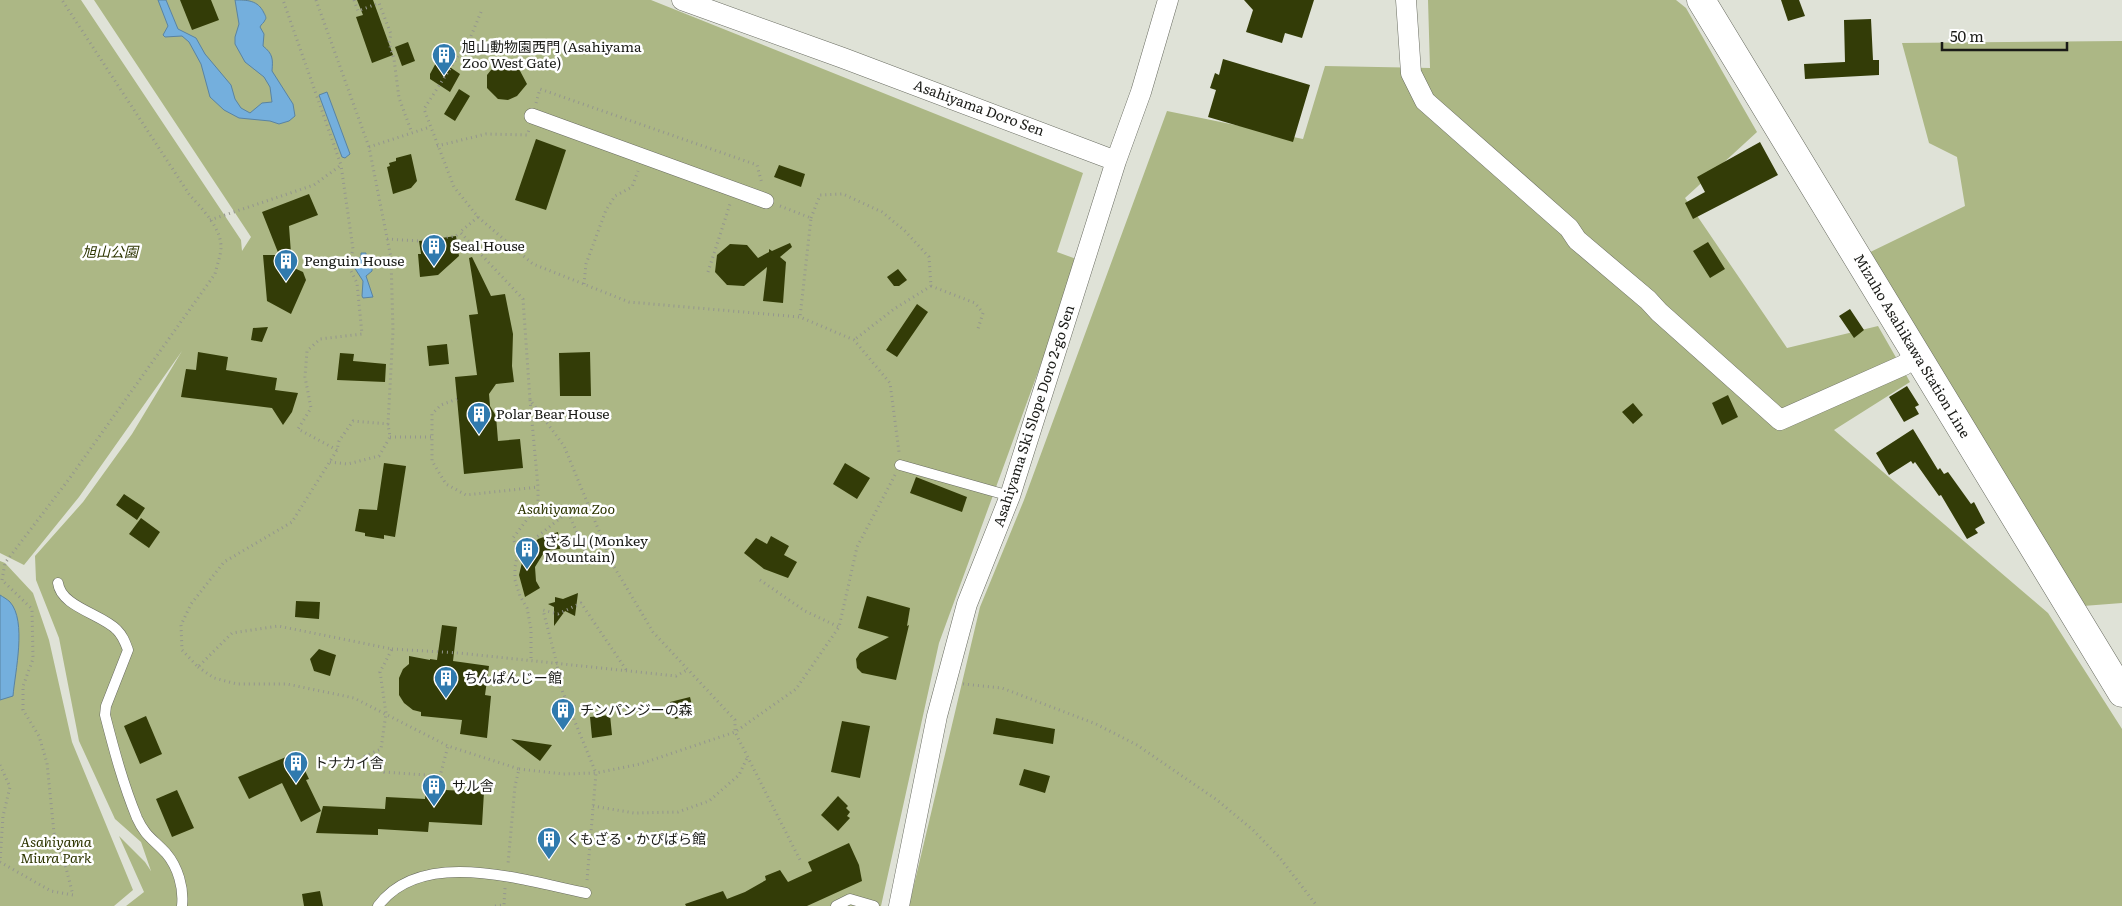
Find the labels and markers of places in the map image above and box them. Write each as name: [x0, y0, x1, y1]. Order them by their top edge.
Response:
place label: 旭山動物園西門 (Asahiyama Zoo West Gate): [462, 36, 642, 72]
building icon: 旭山動物園西門 (Asahiyama Zoo West Gate): [431, 42, 457, 76]
building icon: Seal House: [421, 233, 447, 267]
place label: Seal House: [452, 235, 525, 255]
building icon: Penguin House: [273, 248, 299, 282]
place label: Penguin House: [304, 250, 404, 270]
building icon: Polar Bear House: [466, 401, 492, 435]
place label: Polar Bear House: [496, 403, 609, 423]
place label: さる山 (Monkey Mountain): [544, 530, 649, 566]
building icon: さる山 (Monkey Mountain): [514, 536, 540, 570]
building icon: ちんぱんじー館: [433, 665, 459, 699]
place label: ちんぱんじー館: [464, 667, 562, 687]
building icon: チンパンジーの森: [550, 697, 576, 731]
place label: チンパンジーの森: [580, 699, 693, 719]
building icon: トナカイ舎: [283, 750, 309, 784]
place label: トナカイ舎: [314, 752, 384, 772]
building icon: サル舎: [421, 773, 447, 807]
place label: サル舎: [452, 775, 494, 795]
building icon: くもざる・かぴばら館: [536, 826, 562, 860]
place label: くもざる・かぴばら館: [566, 828, 706, 848]

